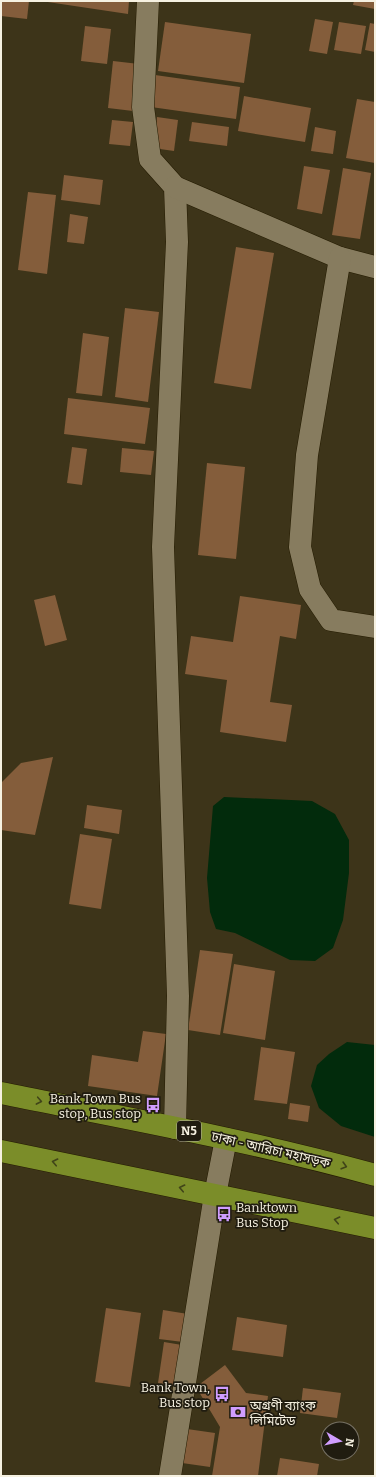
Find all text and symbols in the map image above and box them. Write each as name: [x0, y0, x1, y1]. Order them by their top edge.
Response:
place label: Bank Town Bus stop, Bus stop: [50, 1091, 141, 1121]
one-way arrow: [36, 1096, 42, 1104]
bus stop icon: Bank Town Bus stop, Bus stop: [144, 1096, 162, 1114]
road number: N5: [177, 1121, 201, 1141]
street label: ঢাকা - আরিচা মহাসড়ক: [209, 1128, 332, 1171]
one-way arrow: [52, 1158, 58, 1166]
one-way arrow: [341, 1162, 347, 1170]
one-way arrow: [179, 1184, 185, 1193]
place label: Banktown Bus Stop: [236, 1200, 298, 1230]
bus stop icon: Banktown Bus Stop: [215, 1205, 233, 1223]
one-way arrow: [334, 1217, 340, 1225]
place label: Bank Town, Bus stop: [141, 1380, 210, 1410]
bus stop icon: Bank Town, Bus stop: [213, 1385, 231, 1403]
place label: অগ্রণী ব্যাংক লিমিটেড: [249, 1398, 316, 1428]
bank icon: অগ্রণী ব্যাংক লিমিটেড: [229, 1403, 247, 1421]
north arrow: [320, 1421, 360, 1461]
text: N: [342, 1437, 356, 1448]

